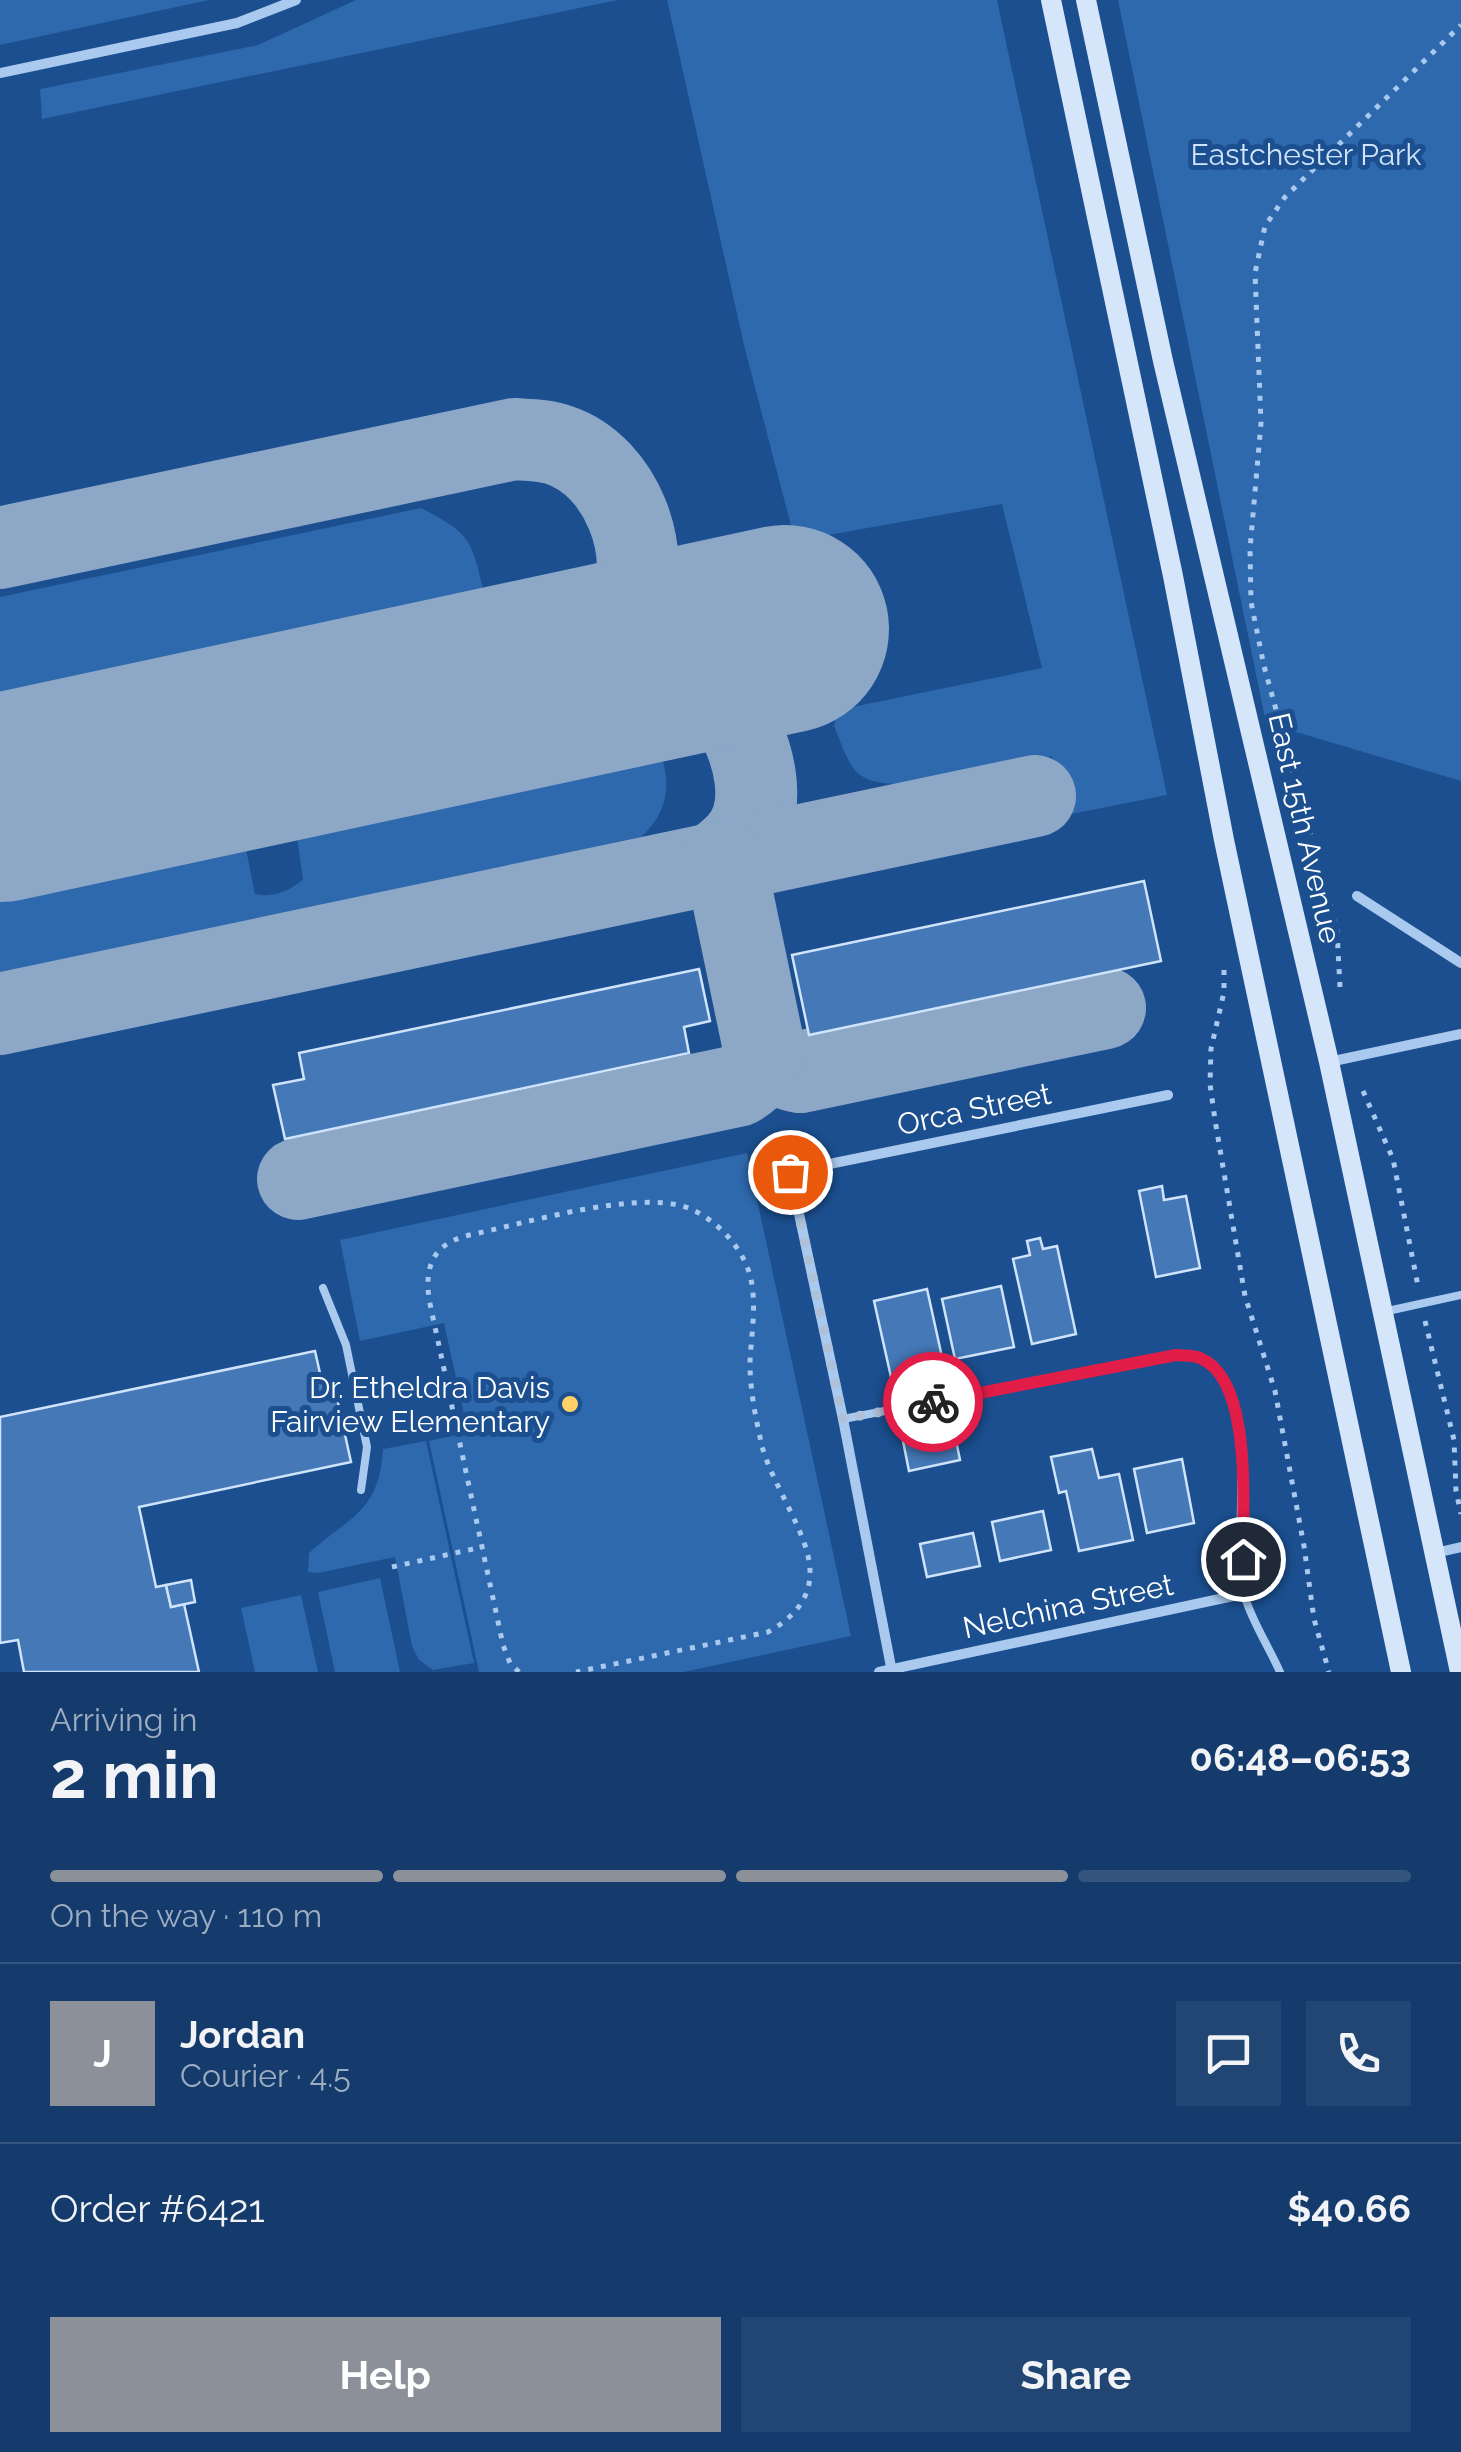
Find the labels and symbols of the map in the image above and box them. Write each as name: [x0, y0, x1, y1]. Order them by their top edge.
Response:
park label: Eastchester Park: [1190, 137, 1422, 172]
street label: East 15th Avenue: [1261, 709, 1349, 947]
street label: Orca Street: [894, 1076, 1054, 1142]
pin: [748, 1130, 833, 1215]
courier: [883, 1352, 983, 1452]
place label: Dr. Etheldra Davis Fairview Elementary: [270, 1370, 550, 1439]
marker: Dr. Etheldra Davis Fairview Elementary: [559, 1393, 581, 1415]
pin: [1201, 1517, 1286, 1602]
street label: Nelchina Street: [960, 1567, 1176, 1645]

